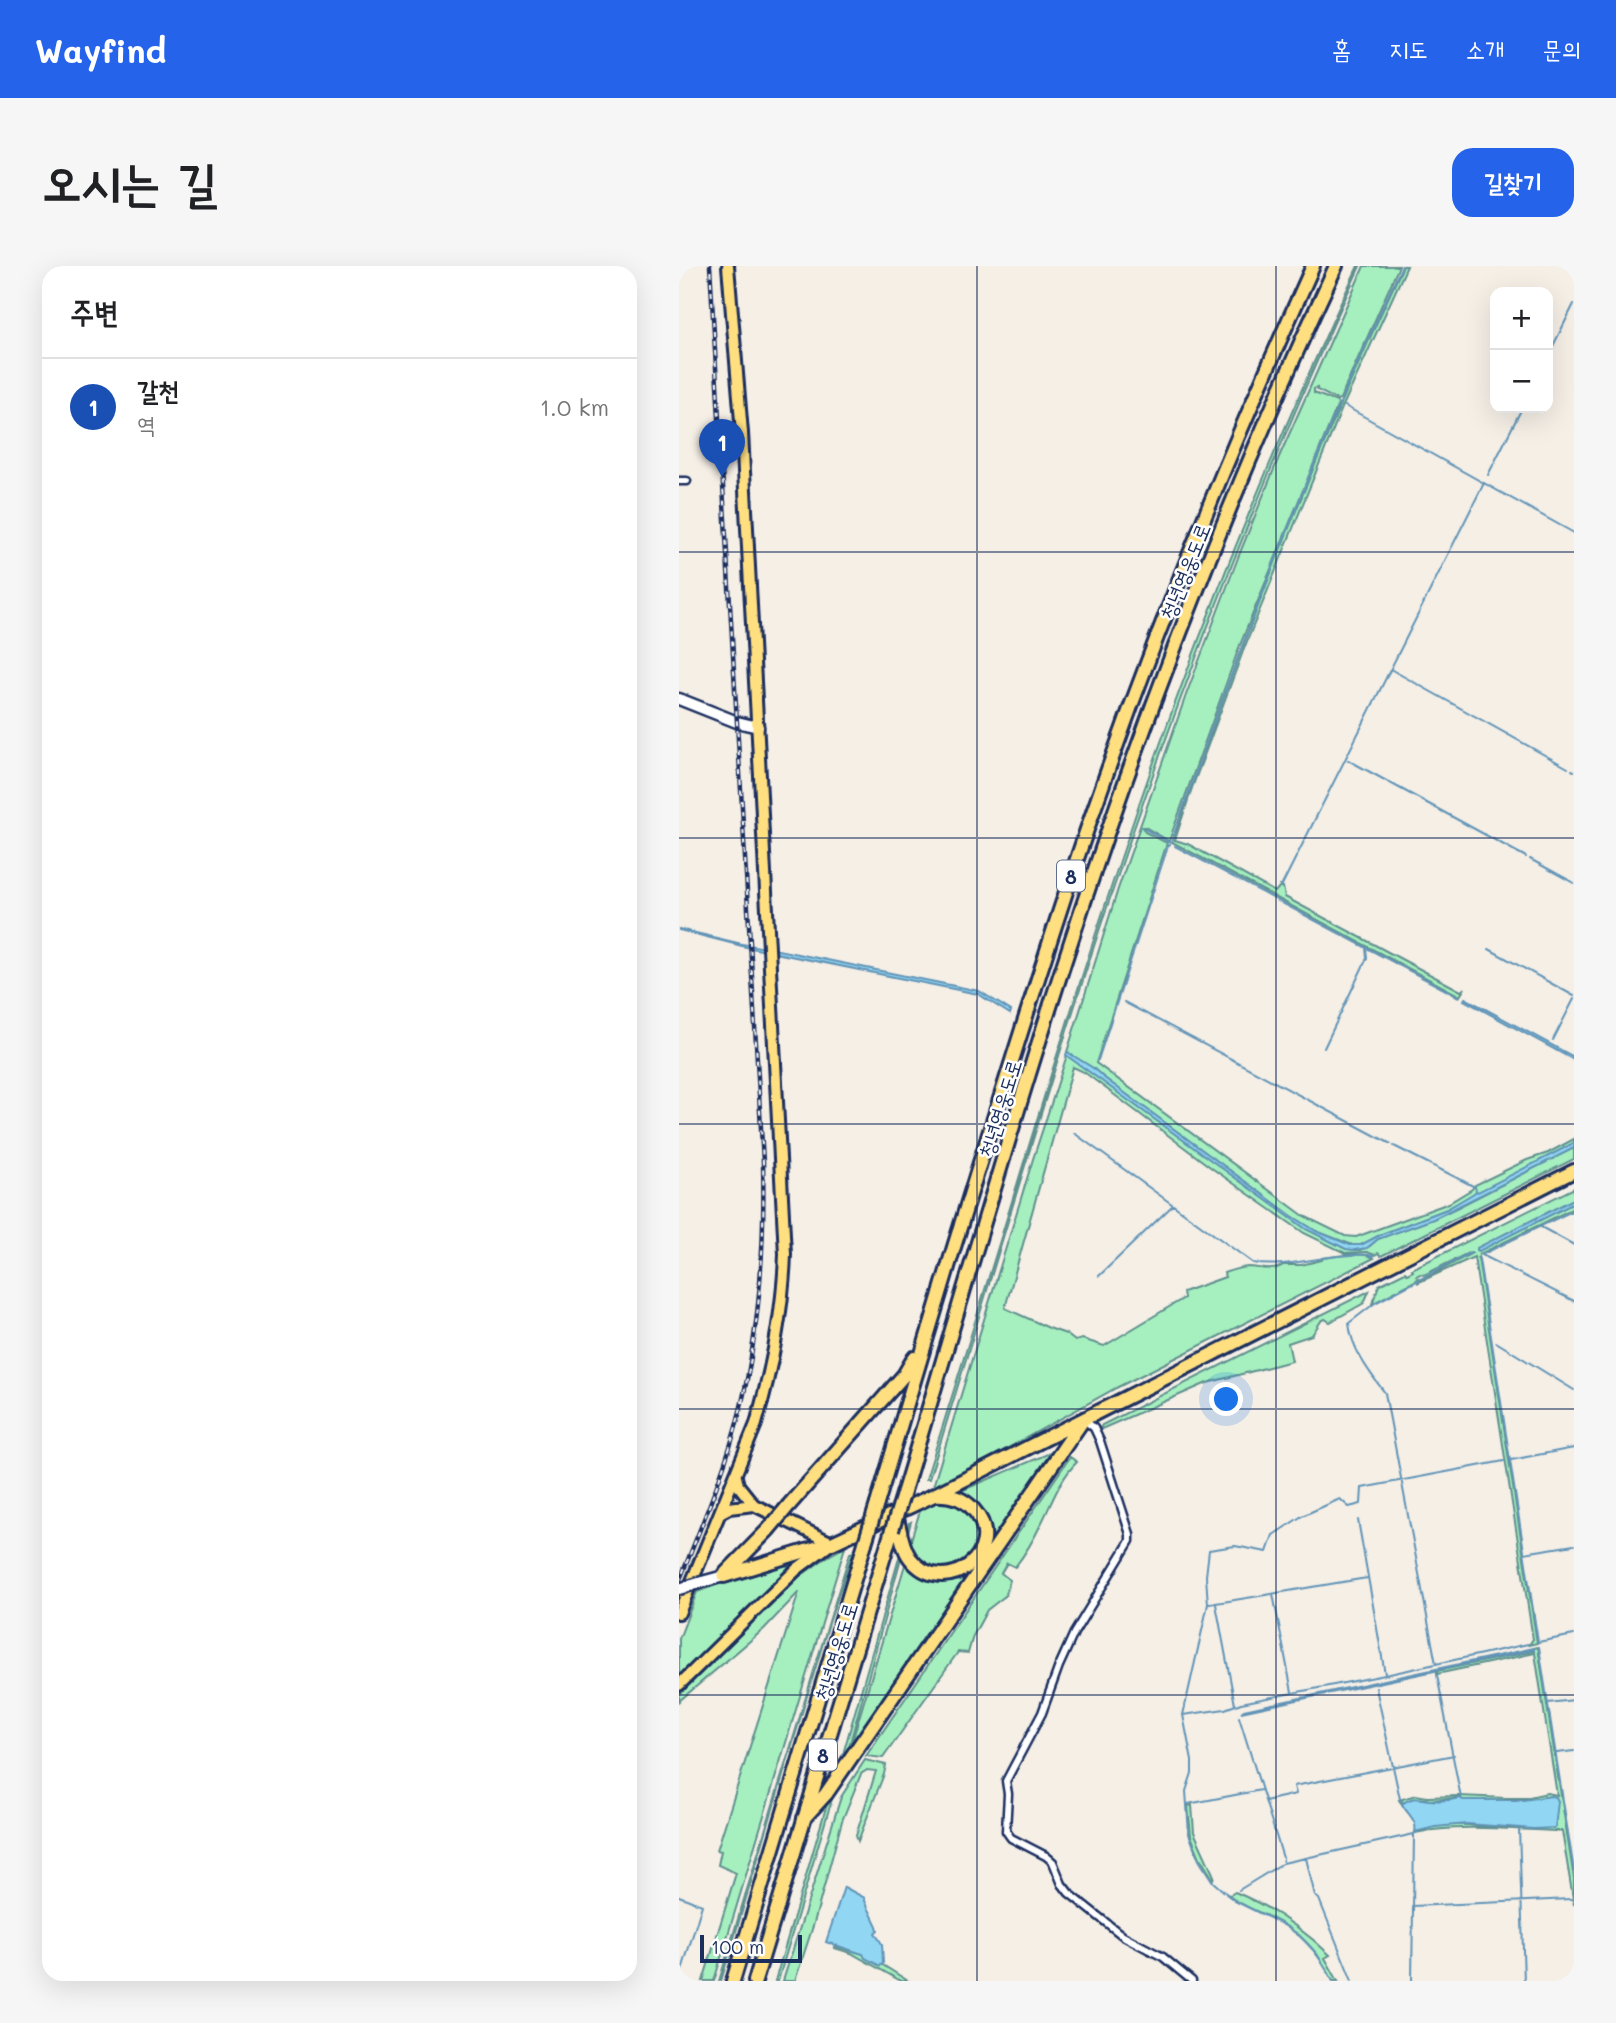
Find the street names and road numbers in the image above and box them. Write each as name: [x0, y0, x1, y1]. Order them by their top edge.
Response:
street label: 청년영웅도로: [1152, 519, 1216, 623]
road number: 8: [1057, 860, 1085, 891]
street label: 청년영웅도로: [971, 1056, 1027, 1160]
street label: 청년영웅도로: [807, 1599, 863, 1703]
road number: 8: [809, 1740, 837, 1770]

